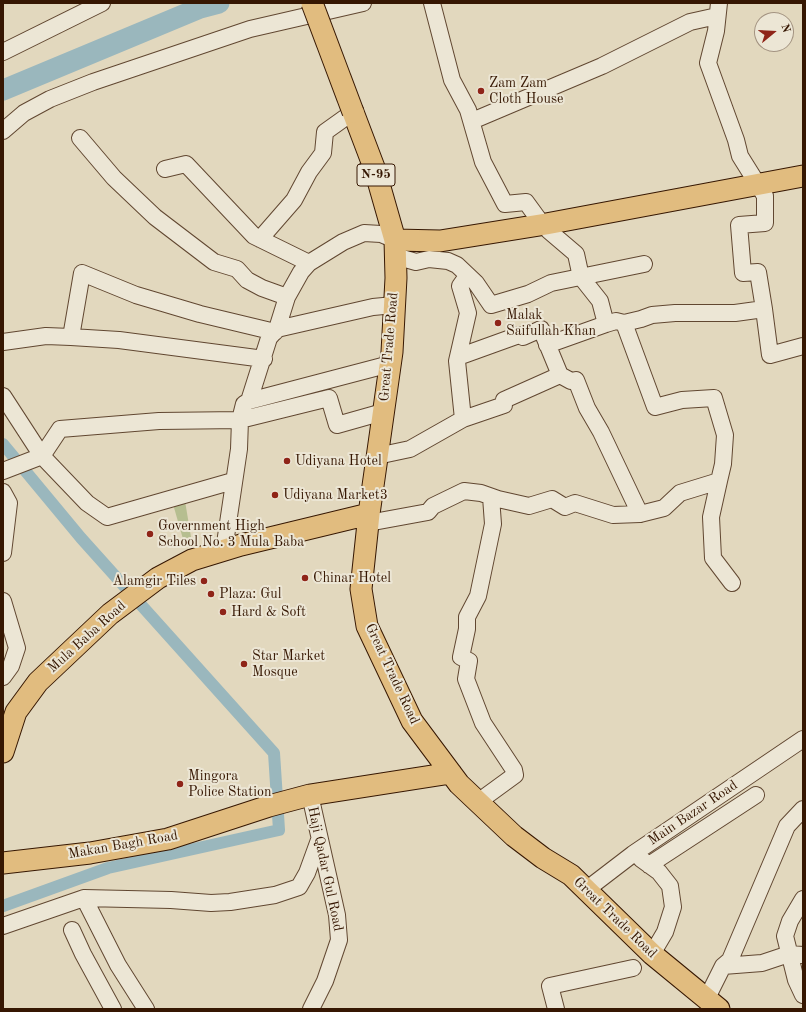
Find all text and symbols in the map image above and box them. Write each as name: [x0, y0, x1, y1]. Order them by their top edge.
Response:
north arrow: [754, 12, 794, 52]
text: N: [778, 23, 791, 34]
place label: Zam Zam Cloth House: [489, 75, 564, 108]
marker: Zam Zam Cloth House: [476, 86, 486, 96]
road number: N-95: [357, 164, 395, 186]
street label: Great Trade Road: [376, 292, 402, 402]
place label: Malak Saifullah Khan: [506, 307, 596, 340]
marker: Malak Saifullah Khan: [493, 318, 503, 328]
place label: Udiyana Hotel: [295, 453, 382, 469]
marker: Udiyana Hotel: [282, 456, 292, 466]
place label: Udiyana Market3: [283, 487, 388, 503]
marker: Udiyana Market3: [270, 490, 280, 500]
place label: Government High School No. 3 Mula Baba: [158, 518, 304, 550]
marker: Government High School No. 3 Mula Baba: [145, 529, 155, 539]
place label: Chinar Hotel: [313, 570, 391, 586]
place label: Alamgir Tiles: [112, 573, 196, 589]
marker: Chinar Hotel: [300, 573, 310, 583]
marker: Alamgir Tiles: [199, 576, 209, 586]
place label: Plaza: Gul: [219, 586, 281, 602]
marker: Plaza: Gul: [206, 589, 216, 599]
street label: Mula Baba Road: [44, 597, 130, 677]
place label: Hard & Soft: [231, 604, 306, 620]
marker: Hard & Soft: [218, 607, 228, 617]
street label: Great Trade Road: [361, 621, 423, 727]
place label: Star Market Mosque: [252, 648, 325, 680]
marker: Star Market Mosque: [239, 659, 249, 669]
place label: Mingora Police Station: [188, 768, 271, 800]
street label: Main Bazar Road: [645, 777, 741, 849]
marker: Mingora Police Station: [175, 779, 185, 789]
street label: Haji Qadar Gul Road: [304, 805, 346, 933]
street label: Makan Bagh Road: [67, 827, 179, 863]
street label: Great Trade Road: [570, 874, 660, 962]

